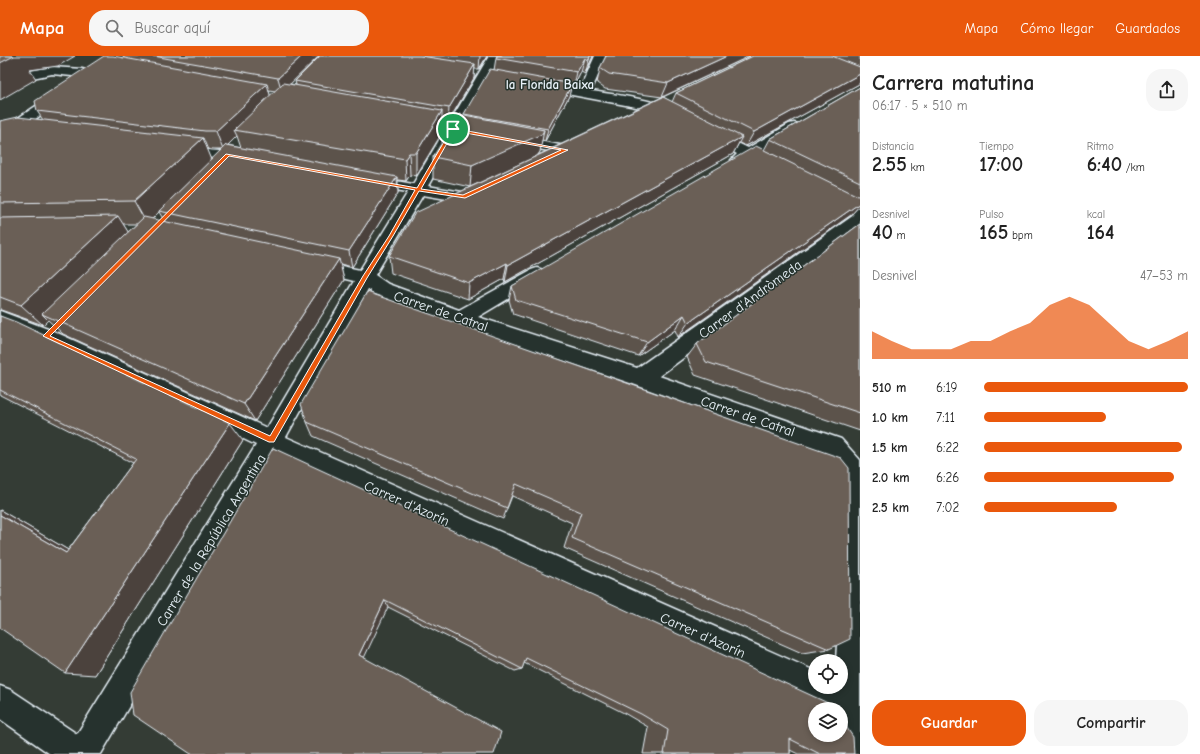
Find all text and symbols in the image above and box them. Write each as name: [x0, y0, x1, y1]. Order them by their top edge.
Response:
search box: [89, 10, 369, 46]
text: Mapa: [20, 17, 65, 39]
icon: search: [103, 17, 125, 39]
text: Buscar aquí: [135, 19, 210, 37]
text: Mapa: [965, 20, 998, 37]
text: Cómo llegar: [1020, 20, 1093, 37]
text: Guardados: [1115, 20, 1180, 37]
button: share: [1146, 69, 1188, 111]
text: Carrera matutina: [872, 70, 1034, 96]
district label: la Florida Baixa: [506, 77, 594, 92]
text: 06:17 · 5 × 510 m: [872, 98, 967, 113]
pin: [436, 112, 470, 146]
icon: arrive: [442, 118, 464, 140]
text: Distancia: [872, 140, 914, 153]
text: Tiempo: [979, 140, 1014, 153]
text: Ritmo: [1087, 140, 1114, 153]
text: 2.55: [872, 153, 907, 176]
text: 17:00: [979, 153, 1023, 176]
text: 6:40: [1087, 153, 1122, 176]
text: km: [907, 161, 925, 174]
text: /km: [1122, 161, 1145, 174]
text: Desnivel: [872, 208, 910, 221]
text: Pulso: [979, 208, 1004, 221]
text: kcal: [1087, 208, 1105, 221]
text: 40: [872, 221, 893, 244]
text: 165: [979, 221, 1008, 244]
text: 164: [1087, 221, 1114, 244]
text: m: [893, 229, 906, 242]
text: bpm: [1008, 229, 1033, 242]
street label: Carrer d'Andròmeda: [695, 256, 805, 342]
text: Desnivel: [872, 268, 917, 283]
text: 47–53 m: [1140, 268, 1188, 283]
street label: Carrer de Catral: [392, 287, 490, 336]
text: 510 m: [872, 380, 906, 395]
text: 6:19: [936, 380, 957, 395]
street label: Carrer de Catral: [699, 392, 797, 441]
text: 1.0 km: [872, 410, 908, 425]
text: 7:11: [936, 410, 955, 425]
text: 1.5 km: [872, 440, 908, 455]
text: 6:22: [936, 440, 959, 455]
street label: Carrer de la República Argentina: [153, 451, 270, 629]
text: 2.0 km: [872, 470, 910, 485]
text: 6:26: [936, 470, 959, 485]
street label: Carrer d'Azorín: [361, 477, 452, 530]
text: 2.5 km: [872, 500, 909, 515]
text: 7:02: [936, 500, 959, 515]
street label: Carrer d'Azorín: [657, 609, 748, 662]
map controls: [808, 654, 848, 742]
button: locate: [808, 654, 848, 694]
button: Guardar: [872, 700, 1026, 746]
button: Compartir: [1034, 700, 1188, 746]
button: layers: [808, 702, 848, 742]

